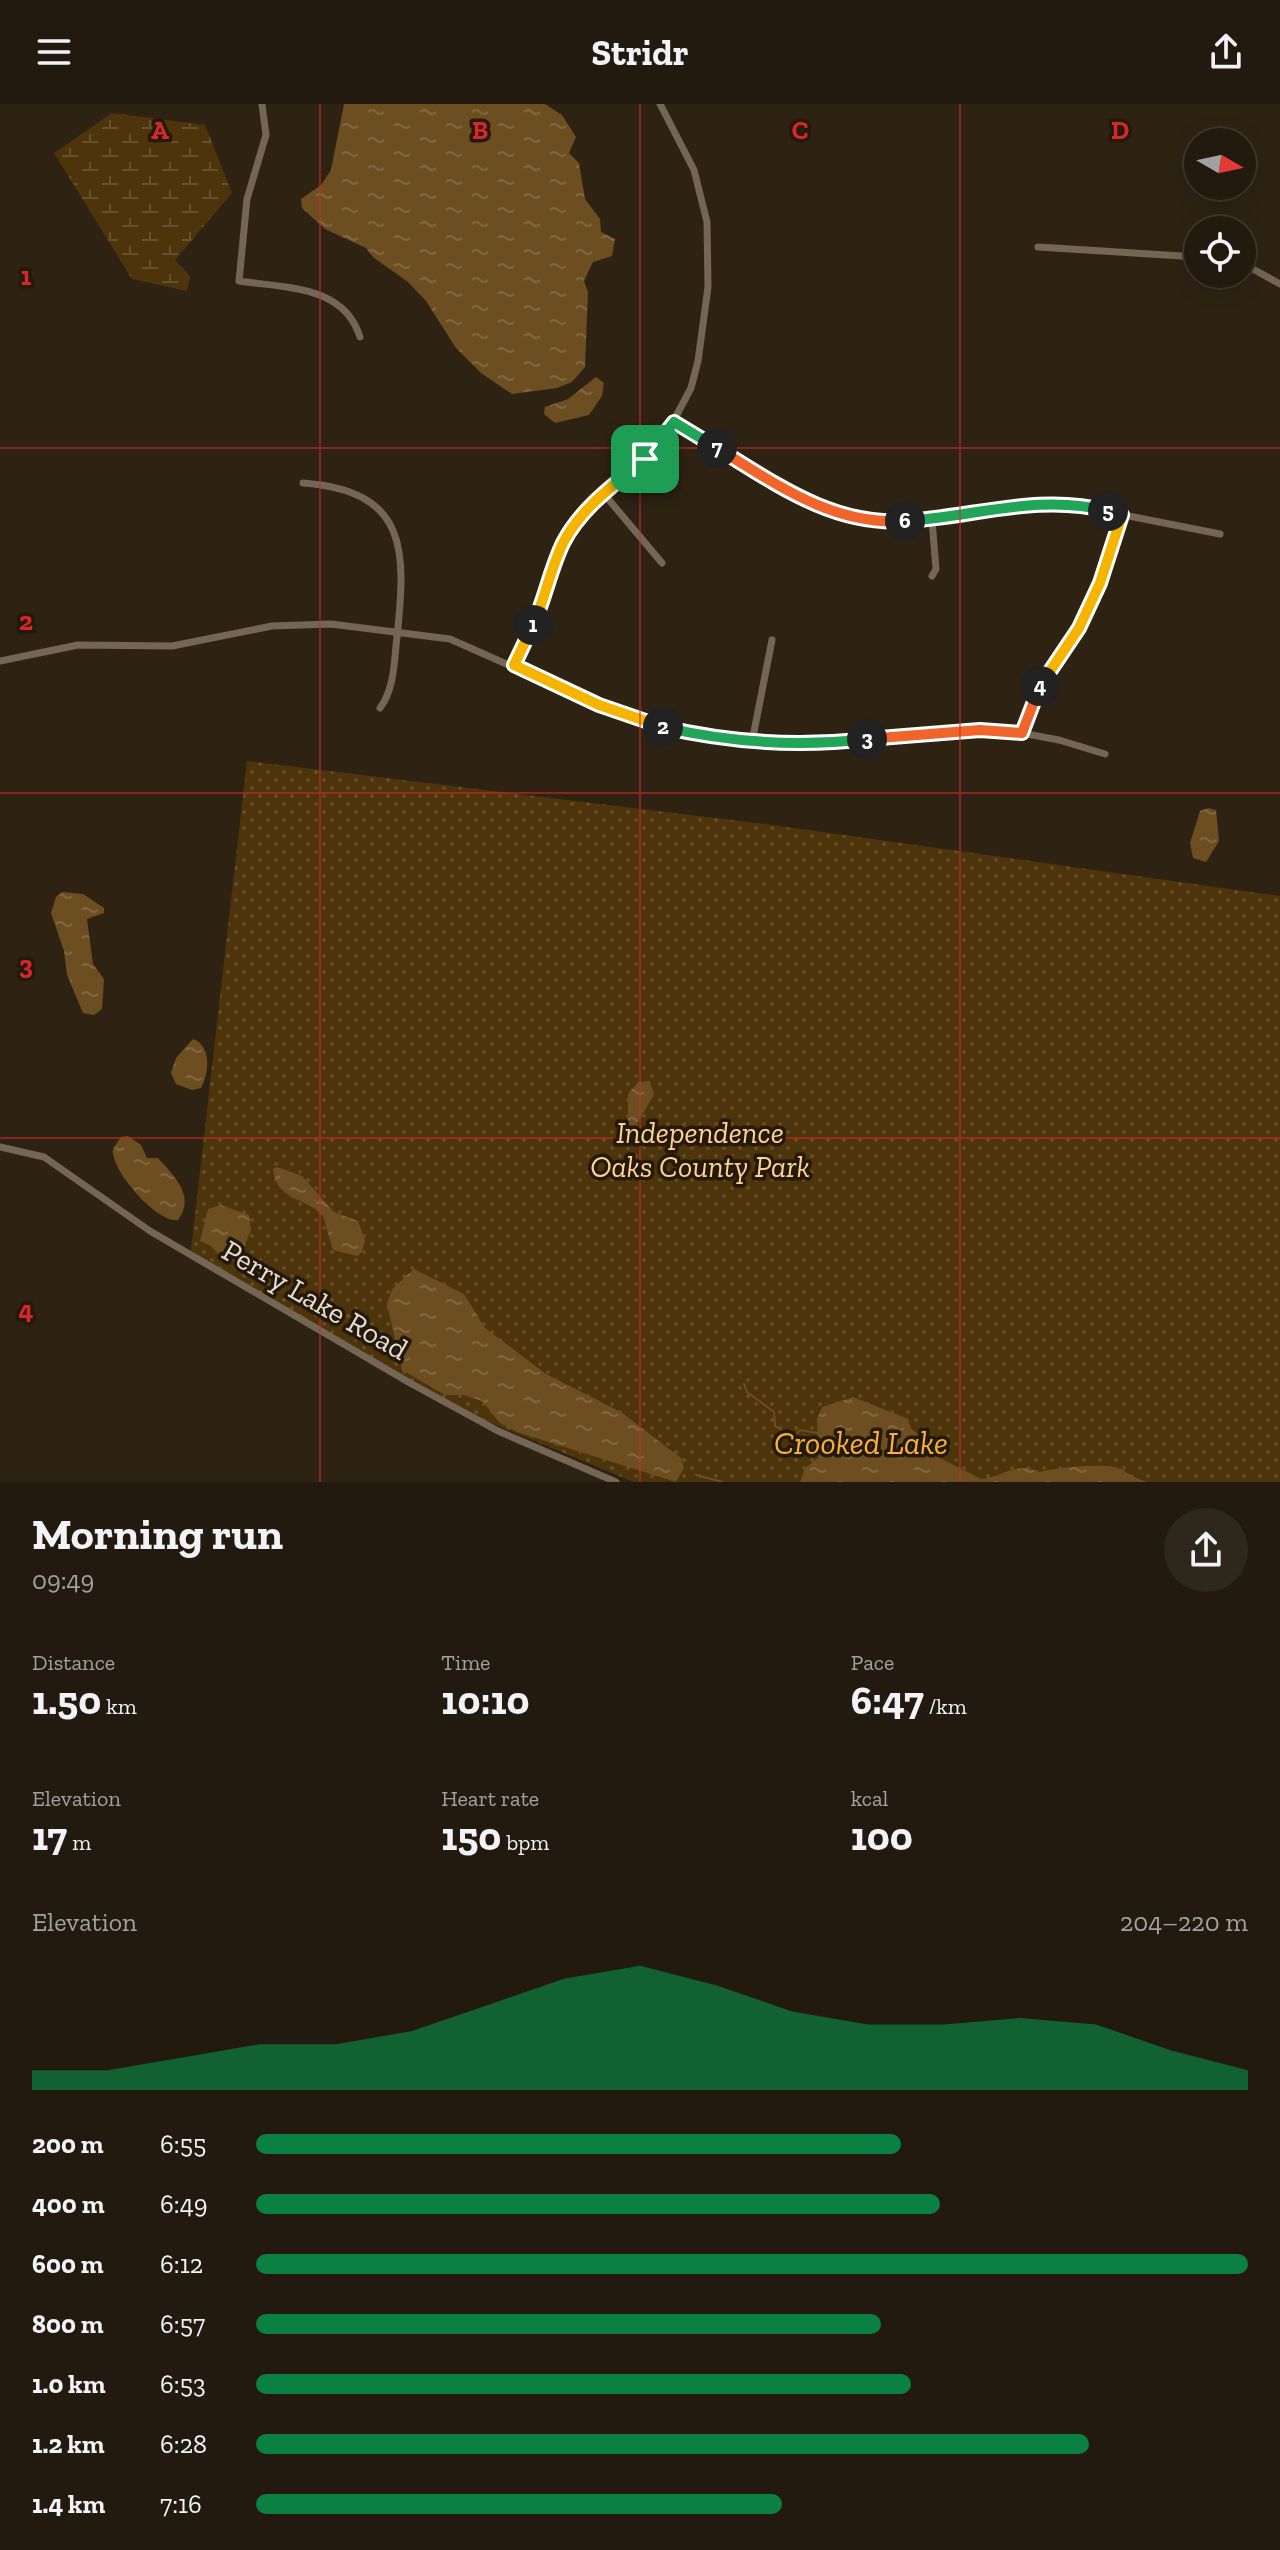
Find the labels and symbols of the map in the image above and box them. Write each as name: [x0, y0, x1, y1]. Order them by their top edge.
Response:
text: A: [151, 114, 169, 146]
text: B: [472, 114, 488, 146]
text: C: [792, 114, 808, 146]
text: D: [1111, 114, 1129, 146]
north arrow: [1184, 128, 1256, 200]
text: 1: [21, 260, 32, 292]
pin: [611, 425, 679, 493]
pin: 7: [697, 428, 737, 468]
pin: 5: [1088, 491, 1128, 531]
pin: 6: [885, 501, 925, 541]
text: 2: [19, 605, 33, 637]
pin: 1: [513, 605, 553, 645]
pin: 4: [1020, 666, 1060, 706]
pin: 2: [643, 707, 683, 747]
pin: 3: [847, 719, 887, 759]
text: 3: [19, 949, 33, 981]
park label: Independence Oaks County Park: [590, 1115, 810, 1185]
street label: Perry Lake Road: [216, 1232, 415, 1368]
text: 4: [19, 1294, 34, 1326]
water label: Crooked Lake: [774, 1424, 948, 1462]

